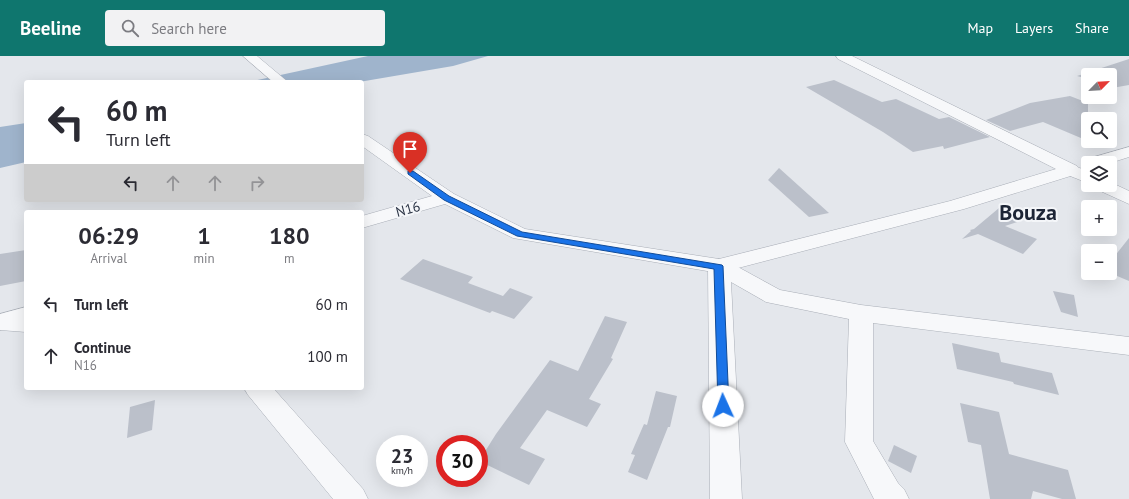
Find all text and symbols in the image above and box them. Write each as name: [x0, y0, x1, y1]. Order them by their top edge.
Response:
search box: [105, 10, 385, 46]
text: Beeline: [20, 16, 81, 40]
icon: search: [119, 17, 141, 39]
text: Search here: [151, 19, 227, 38]
text: Map: [967, 19, 993, 37]
text: Layers: [1015, 19, 1053, 37]
text: Share: [1075, 19, 1109, 37]
north arrow: [1081, 68, 1117, 104]
map controls: [1081, 68, 1117, 280]
text: 60 m: [106, 92, 167, 129]
icon: left: [40, 96, 92, 148]
button: search: [1081, 112, 1117, 148]
text: Turn left: [106, 128, 171, 151]
pin: [393, 132, 427, 173]
icon: arrive: [399, 138, 421, 160]
button: layers: [1081, 156, 1117, 192]
icon: left: [120, 172, 142, 194]
icon: ahead: [162, 172, 184, 194]
icon: ahead: [204, 172, 226, 194]
icon: right: [246, 172, 268, 194]
street label: N16: [394, 197, 422, 221]
district label: Bouza: [999, 198, 1057, 226]
button: +: [1081, 200, 1117, 236]
text: 06:29: [78, 220, 139, 251]
text: 1: [197, 220, 211, 251]
text: 180: [269, 220, 310, 251]
button: −: [1081, 244, 1117, 280]
text: Arrival: [91, 250, 127, 267]
text: min: [193, 250, 215, 267]
text: m: [284, 250, 295, 267]
icon: left: [40, 293, 62, 315]
text: Turn left: [74, 295, 128, 314]
text: 60 m: [315, 295, 348, 314]
text: Continue: [74, 338, 131, 357]
icon: ahead: [40, 345, 62, 367]
text: 100 m: [307, 347, 348, 366]
text: N16: [74, 357, 97, 374]
position arrow: [702, 385, 744, 427]
speed limit sign: 30: [436, 435, 488, 487]
text: 23: [391, 443, 413, 469]
text: km/h: [391, 464, 413, 477]

